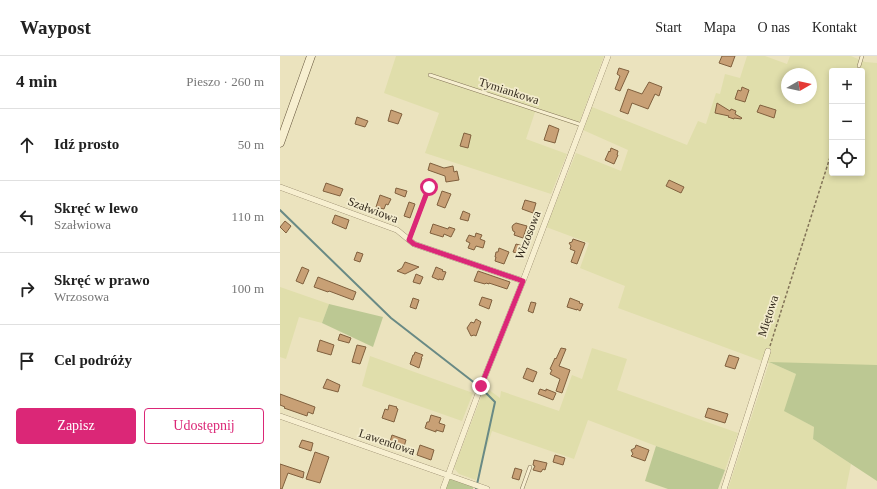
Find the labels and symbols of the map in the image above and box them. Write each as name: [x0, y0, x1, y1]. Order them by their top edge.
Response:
north arrow: [781, 68, 817, 104]
street label: Tymiankowa: [477, 75, 542, 108]
route start: [420, 178, 438, 196]
street label: Szałwiowa: [346, 194, 401, 226]
street label: Wrzosowa: [512, 208, 544, 261]
street label: Miętowa: [755, 293, 781, 338]
route end: [472, 377, 490, 395]
street label: Lawendowa: [357, 426, 418, 458]

